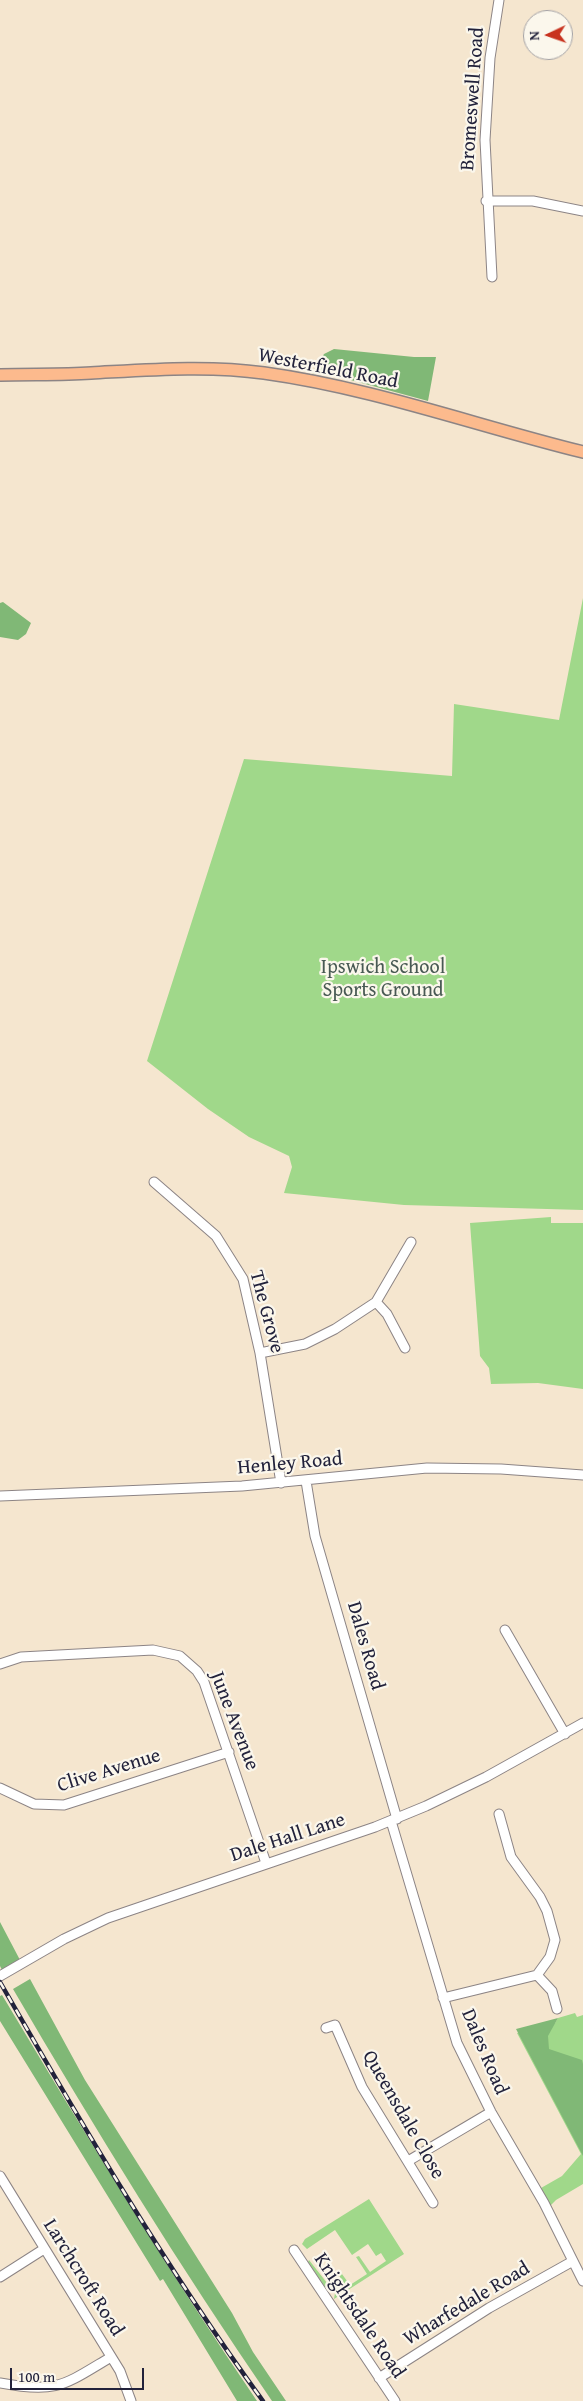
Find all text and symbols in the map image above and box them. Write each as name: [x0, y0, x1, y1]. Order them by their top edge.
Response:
north arrow: [523, 10, 573, 60]
street label: Bromeswell Road: [456, 26, 490, 172]
text: N: [524, 31, 544, 41]
street label: Westerfield Road: [256, 344, 400, 394]
park label: Ipswich School Sports Ground: [321, 956, 445, 1003]
street label: The Grove: [243, 1268, 289, 1356]
street label: Henley Road: [237, 1447, 343, 1481]
street label: Dales Road: [341, 1599, 389, 1693]
street label: June Avenue: [204, 1668, 264, 1774]
street label: Clive Avenue: [54, 1744, 164, 1798]
street label: Dale Hall Lane: [228, 1808, 348, 1868]
street label: Dales Road: [455, 2006, 513, 2098]
street label: Queensdale Close: [356, 2046, 450, 2184]
street label: Larchcroft Road: [37, 2215, 129, 2341]
street label: Knightsdale Road: [308, 2249, 410, 2383]
street label: Wharfedale Road: [399, 2257, 535, 2351]
scale bar: [12, 2358, 146, 2390]
text: 100 m: [18, 2366, 55, 2387]

